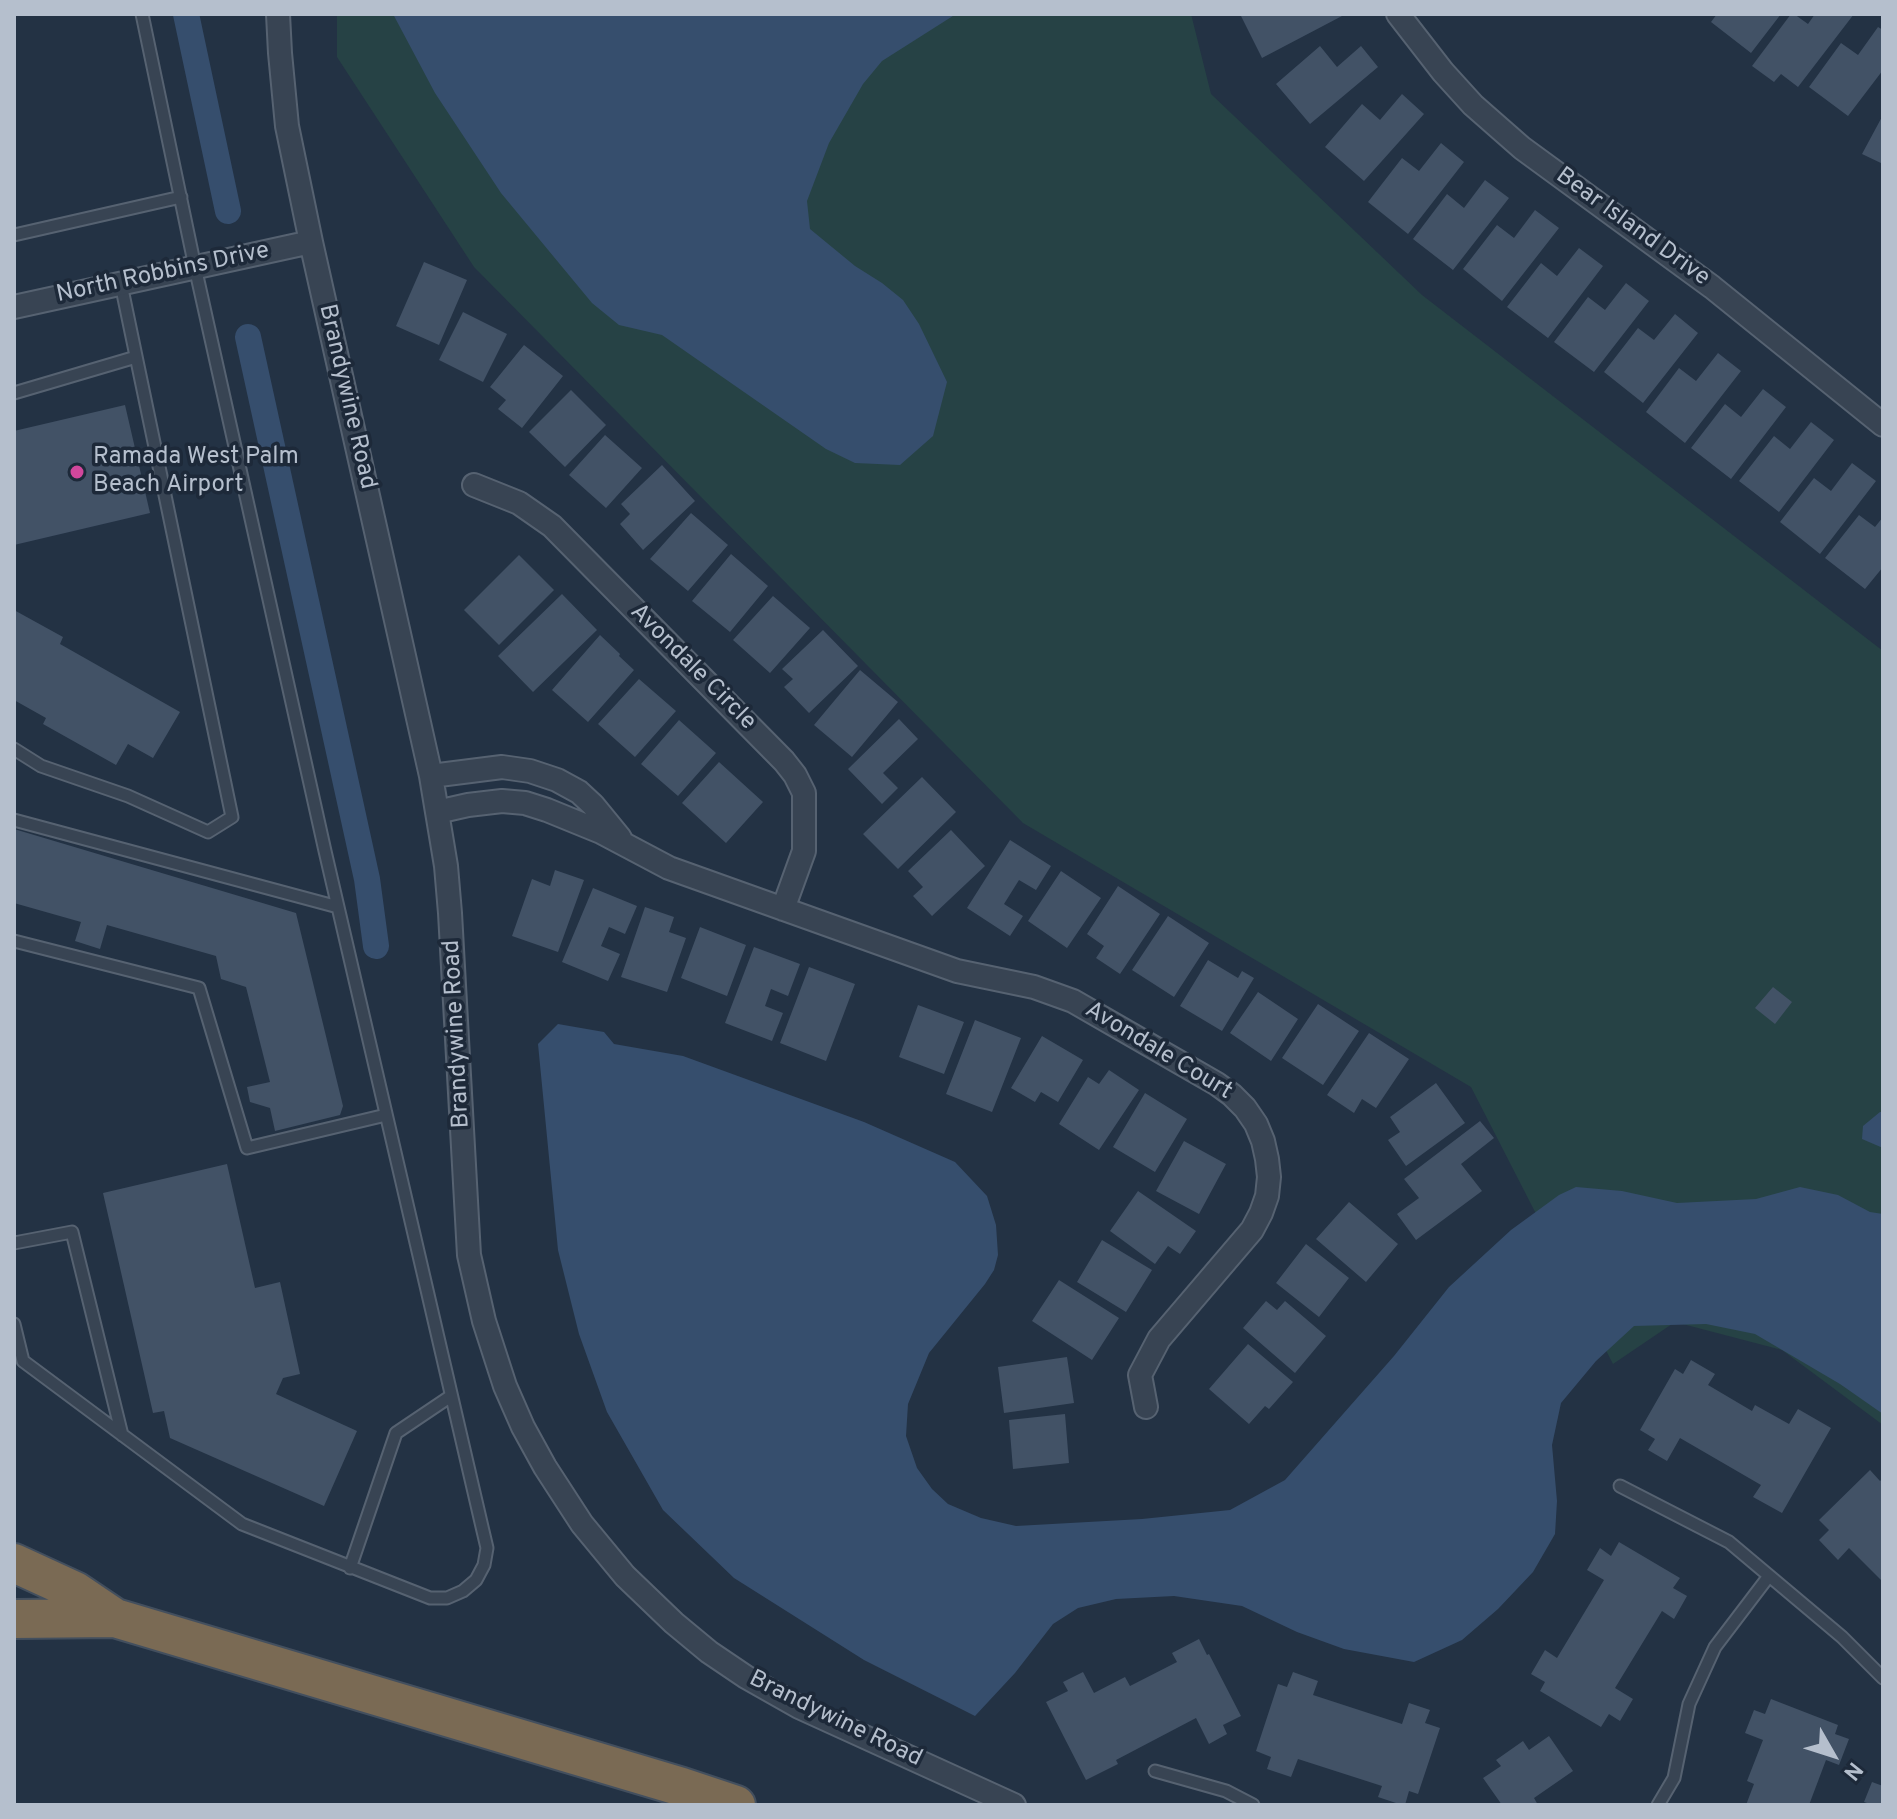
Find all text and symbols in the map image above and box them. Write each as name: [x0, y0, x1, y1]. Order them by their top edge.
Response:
street label: Bear Island Drive: [1549, 162, 1715, 294]
street label: North Robbins Drive: [54, 237, 272, 311]
street label: Brandywine Road: [311, 302, 381, 492]
place label: Ramada West Palm Beach Airport: [93, 444, 299, 500]
marker: Ramada West Palm Beach Airport: [68, 463, 86, 481]
street label: Avondale Circle: [623, 599, 761, 737]
street label: Brandywine Road: [439, 939, 477, 1129]
street label: Avondale Court: [1079, 997, 1237, 1107]
street label: Brandywine Road: [744, 1666, 926, 1774]
north arrow: [1793, 1715, 1873, 1795]
text: N: [1837, 1756, 1868, 1785]

